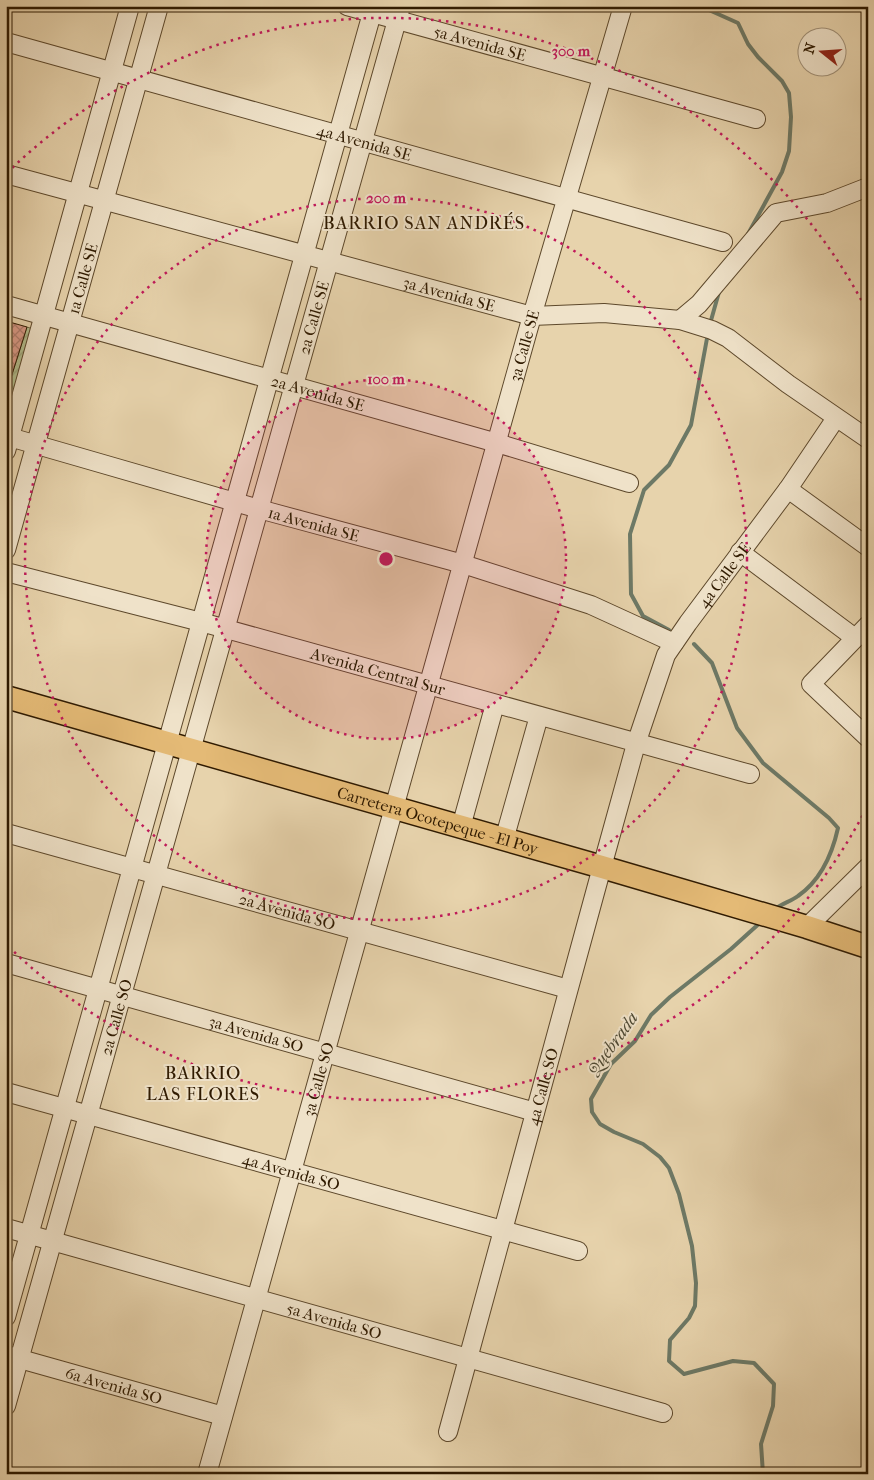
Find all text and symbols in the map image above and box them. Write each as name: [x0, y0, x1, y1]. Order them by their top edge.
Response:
street label: 5a Avenida SE: [432, 21, 529, 65]
north arrow: [796, 28, 846, 78]
text: N: [800, 40, 820, 56]
text: 300 m: [552, 42, 591, 60]
street label: 4a Avenida SE: [315, 120, 414, 164]
text: 200 m: [366, 189, 406, 207]
district label: BARRIO SAN ANDRÉS: [323, 212, 525, 234]
street label: 1a Calle SE: [63, 241, 101, 316]
street label: 3a Avenida SE: [401, 272, 497, 315]
street label: 2a Calle SE: [294, 278, 333, 356]
street label: 3a Calle SE: [505, 307, 543, 384]
text: 100 m: [367, 370, 405, 388]
street label: 2a Avenida SE: [269, 371, 367, 415]
street label: 1a Avenida SE: [266, 502, 362, 545]
street label: 4a Calle SE: [693, 538, 755, 611]
centre of rings: [377, 550, 395, 568]
street label: Avenida Central Sur: [308, 643, 448, 699]
street label: Carretera Ocotepeque - El Poy: [335, 782, 541, 858]
street label: 2a Avenida SO: [237, 889, 338, 934]
street label: 2a Calle SO: [96, 977, 135, 1057]
water label: Quebrada: [582, 1008, 643, 1081]
street label: 3a Avenida SO: [207, 1011, 306, 1056]
street label: 3a Calle SO: [298, 1040, 337, 1119]
street label: 4a Calle SO: [523, 1046, 562, 1127]
district label: BARRIO LAS FLORES: [146, 1063, 260, 1105]
street label: 4a Avenida SO: [240, 1149, 342, 1194]
street label: 5a Avenida SO: [285, 1298, 384, 1343]
street label: 6a Avenida SO: [63, 1363, 164, 1408]

